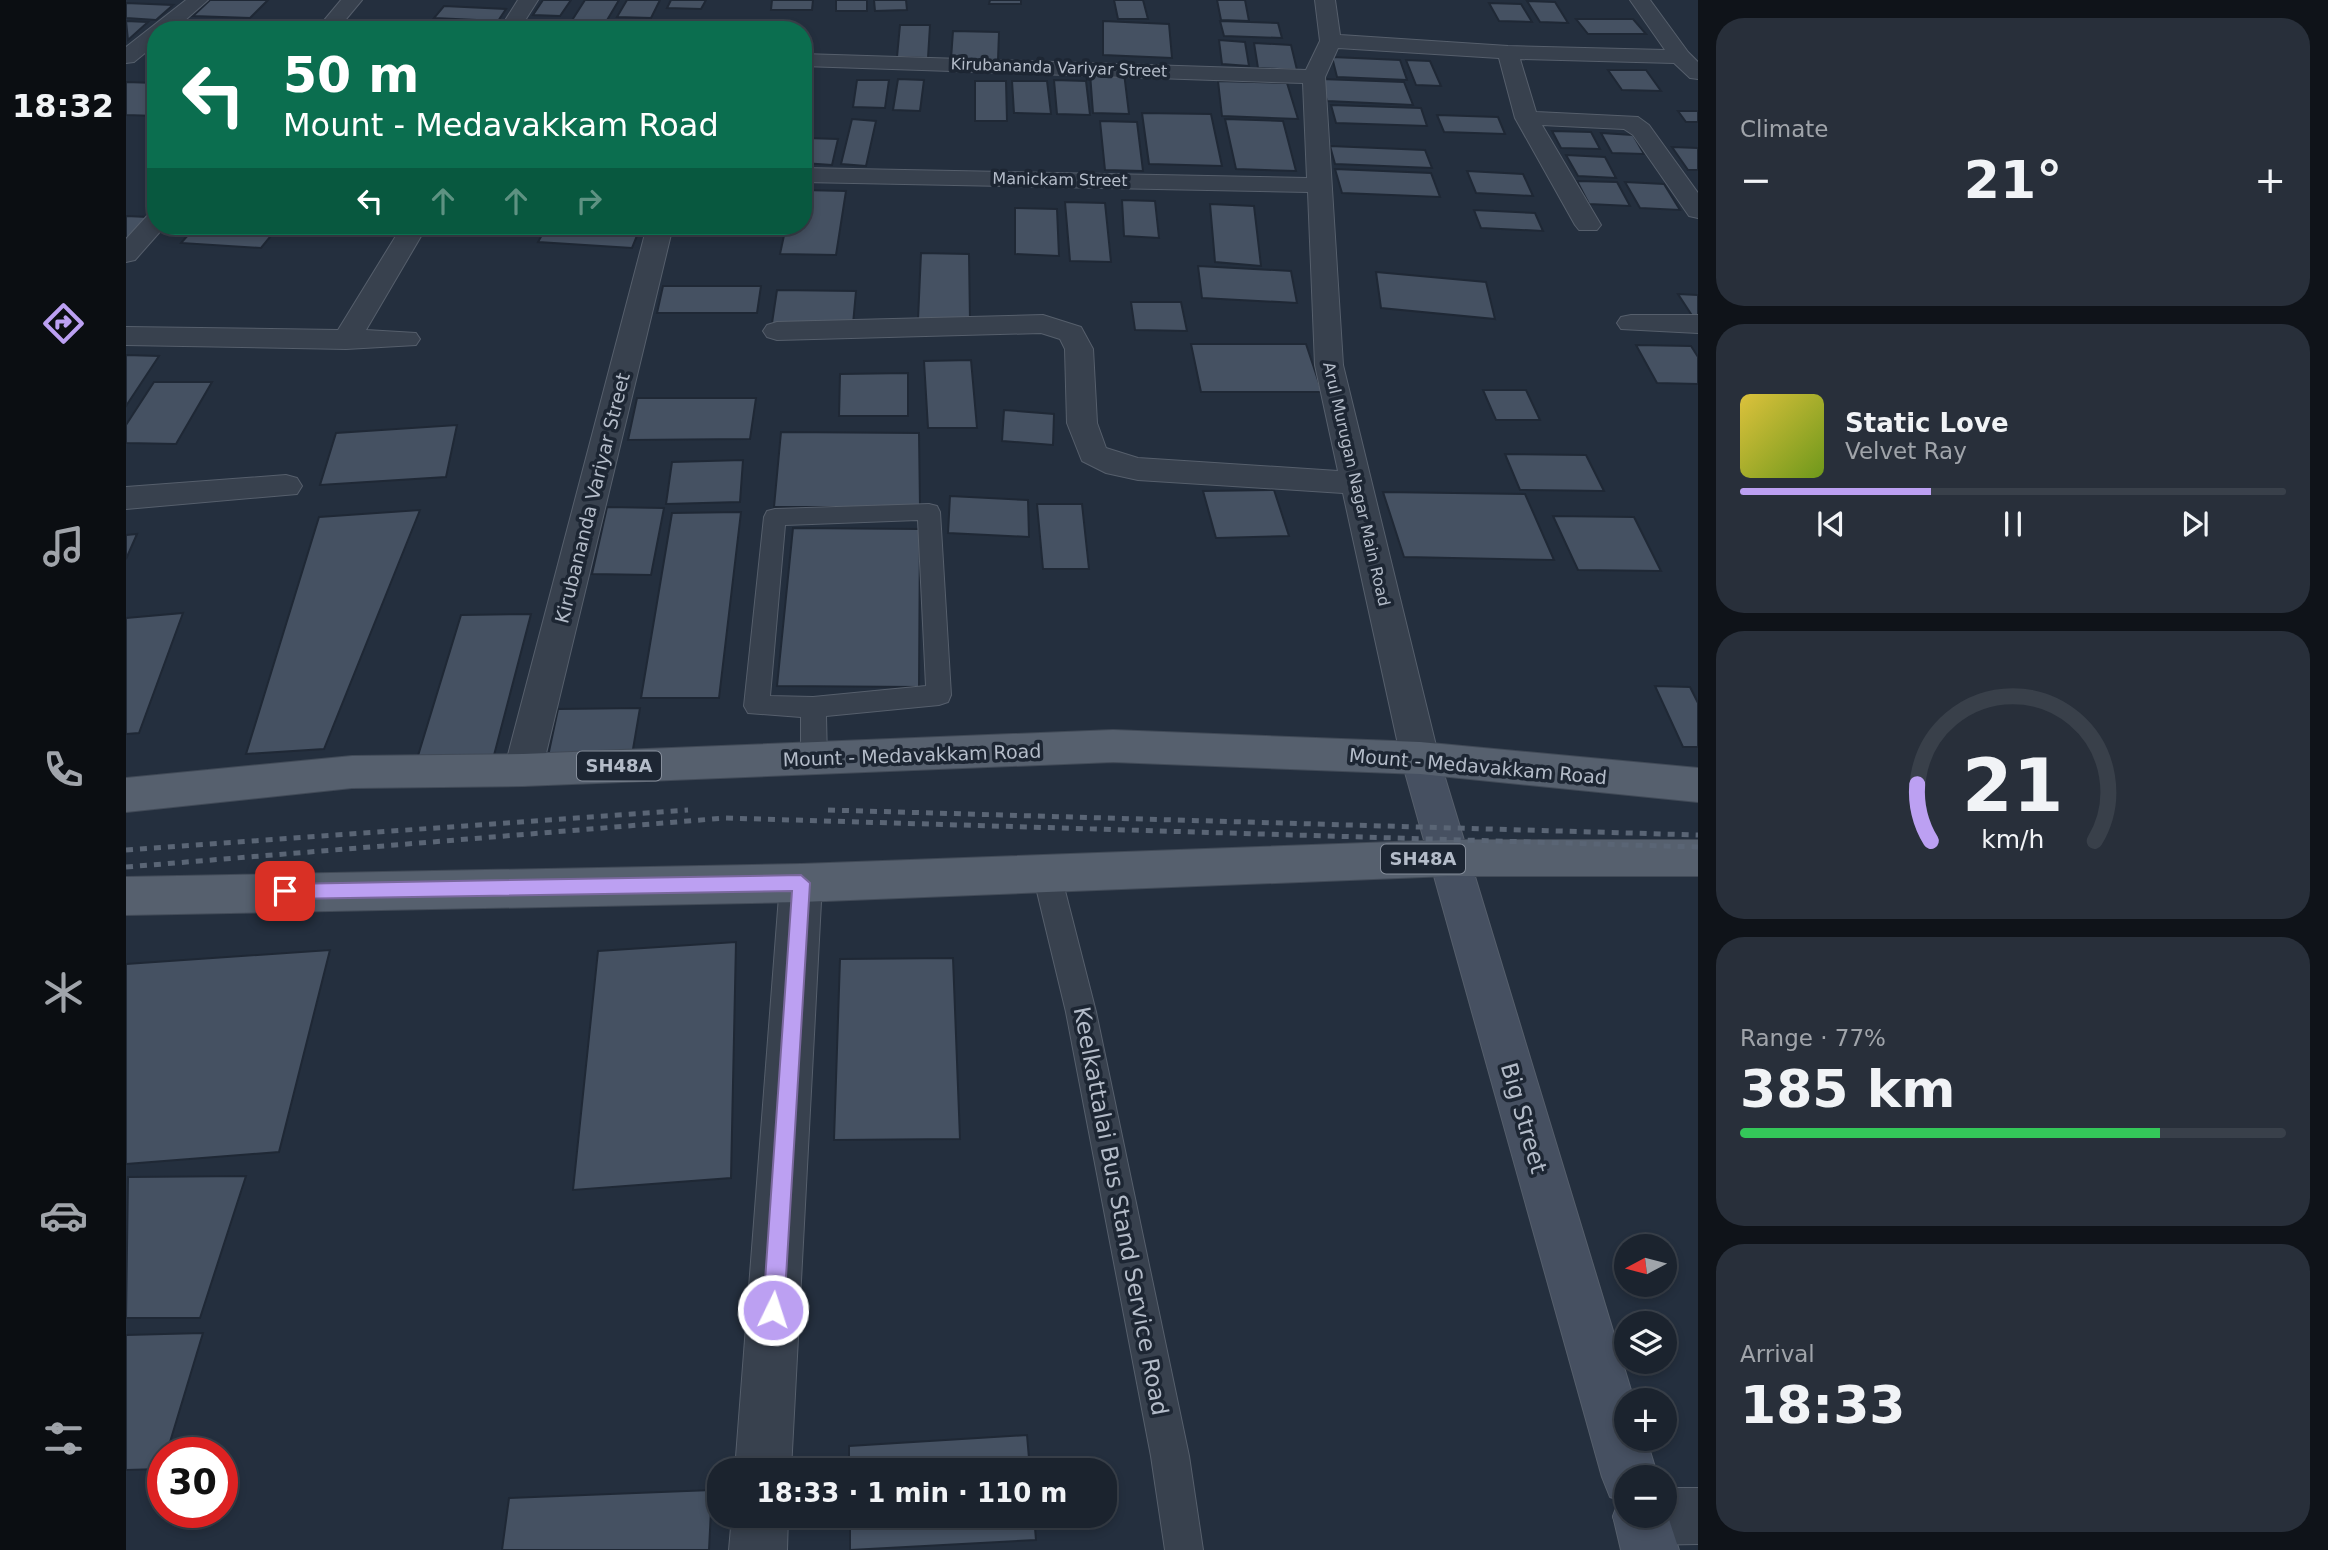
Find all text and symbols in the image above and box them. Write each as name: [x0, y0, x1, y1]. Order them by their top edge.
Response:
text: 50 m: [283, 47, 419, 104]
icon: left: [168, 49, 259, 140]
street label: Kirubananda Variyar Street: [950, 54, 1168, 81]
text: 18:32: [12, 87, 114, 125]
text: Mount - Medavakkam Road: [283, 106, 719, 144]
text: Climate: [1740, 116, 1829, 142]
text: 21°: [1964, 150, 2062, 210]
text: −: [1740, 158, 1772, 202]
text: +: [2254, 158, 2286, 202]
street label: Manickam Street: [992, 169, 1128, 190]
icon: left: [351, 182, 389, 220]
icon: ahead: [424, 182, 462, 220]
icon: ahead: [497, 182, 535, 220]
icon: right: [570, 182, 608, 220]
icon: directions: [39, 299, 88, 348]
street label: Arul Murugan Nagar Main Road: [1319, 360, 1394, 608]
street label: Kirubananda Variyar Street: [550, 370, 634, 626]
text: Static Love: [1845, 408, 2009, 438]
text: Velvet Ray: [1845, 438, 1967, 464]
icon: previous: [1812, 505, 1850, 543]
icon: pause: [1994, 505, 2032, 543]
icon: next: [2176, 505, 2214, 543]
icon: music: [39, 522, 88, 571]
street label: Mount - Medavakkam Road: [782, 739, 1042, 771]
text: 21: [1962, 743, 2064, 828]
street label: Mount - Medavakkam Road: [1348, 744, 1608, 788]
icon: phone: [39, 745, 88, 794]
road number: SH48A: [577, 752, 661, 780]
text: km/h: [1981, 825, 2045, 854]
road number: SH48A: [1381, 844, 1465, 874]
pin: [255, 861, 315, 921]
icon: arrive: [266, 872, 304, 910]
icon: climate: [39, 968, 88, 1017]
street label: Keelkattalai Bus Stand Service Road: [1069, 1004, 1173, 1418]
text: Range · 77%: [1740, 1025, 1886, 1051]
text: 385 km: [1740, 1059, 1955, 1119]
street label: Big Street: [1496, 1060, 1552, 1176]
icon: car: [39, 1191, 88, 1240]
north arrow: [1614, 1234, 1676, 1297]
map controls: [1614, 1234, 1677, 1528]
position arrow: [736, 1273, 810, 1347]
button: layers: [1614, 1311, 1677, 1374]
text: Arrival: [1740, 1341, 1815, 1367]
text: 18:33: [1740, 1375, 1906, 1435]
button: +: [1614, 1388, 1677, 1451]
icon: filters: [39, 1414, 88, 1463]
speed limit sign: 30: [147, 1437, 238, 1528]
button: −: [1614, 1465, 1677, 1528]
text: 18:33 · 1 min · 110 m: [757, 1478, 1067, 1508]

